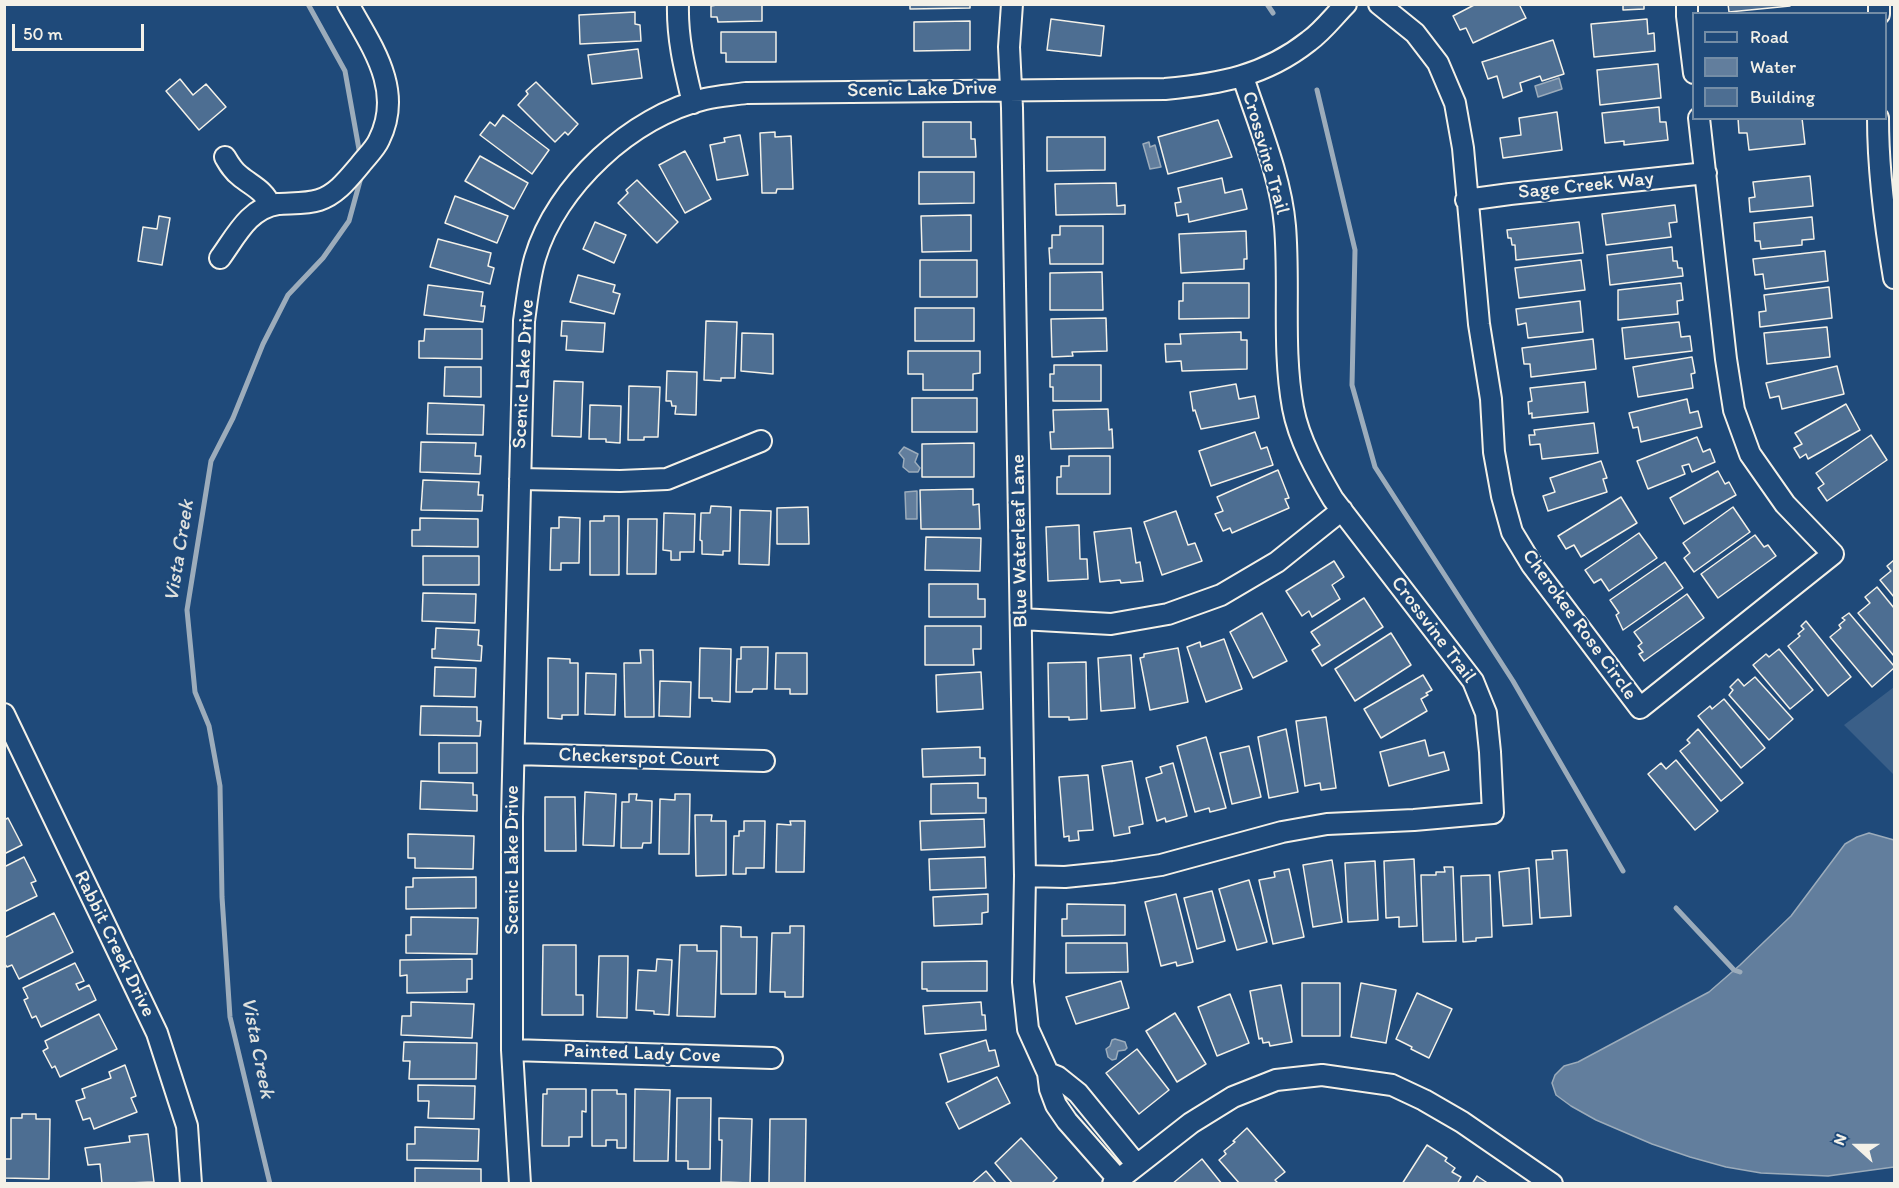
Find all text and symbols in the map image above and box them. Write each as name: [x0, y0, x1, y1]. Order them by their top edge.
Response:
scale bar: [15, 12, 147, 50]
legend: [1692, 12, 1887, 120]
text: 50 m: [23, 23, 63, 45]
text: Road: [1750, 26, 1789, 48]
text: Water: [1750, 56, 1796, 78]
street label: Scenic Lake Drive: [847, 77, 997, 103]
text: Building: [1750, 86, 1815, 108]
street label: Crossvine Trail: [1236, 89, 1294, 217]
street label: Sage Creek Way: [1517, 167, 1655, 205]
street label: Scenic Lake Drive: [508, 299, 540, 449]
street label: Blue Waterleaf Lane: [1006, 454, 1034, 628]
water label: Vista Creek: [160, 498, 200, 604]
street label: Cherokee Rose Circle: [1516, 545, 1642, 705]
street label: Crossvine Trail: [1385, 572, 1481, 688]
street label: Checkerspot Court: [558, 743, 720, 773]
street label: Scenic Lake Drive: [501, 785, 525, 935]
street label: Rabbit Creek Drive: [68, 867, 160, 1021]
water label: Vista Creek: [235, 995, 279, 1101]
street label: Painted Lady Cove: [563, 1039, 721, 1069]
north arrow: [1827, 1116, 1887, 1176]
text: N: [1829, 1131, 1851, 1148]

